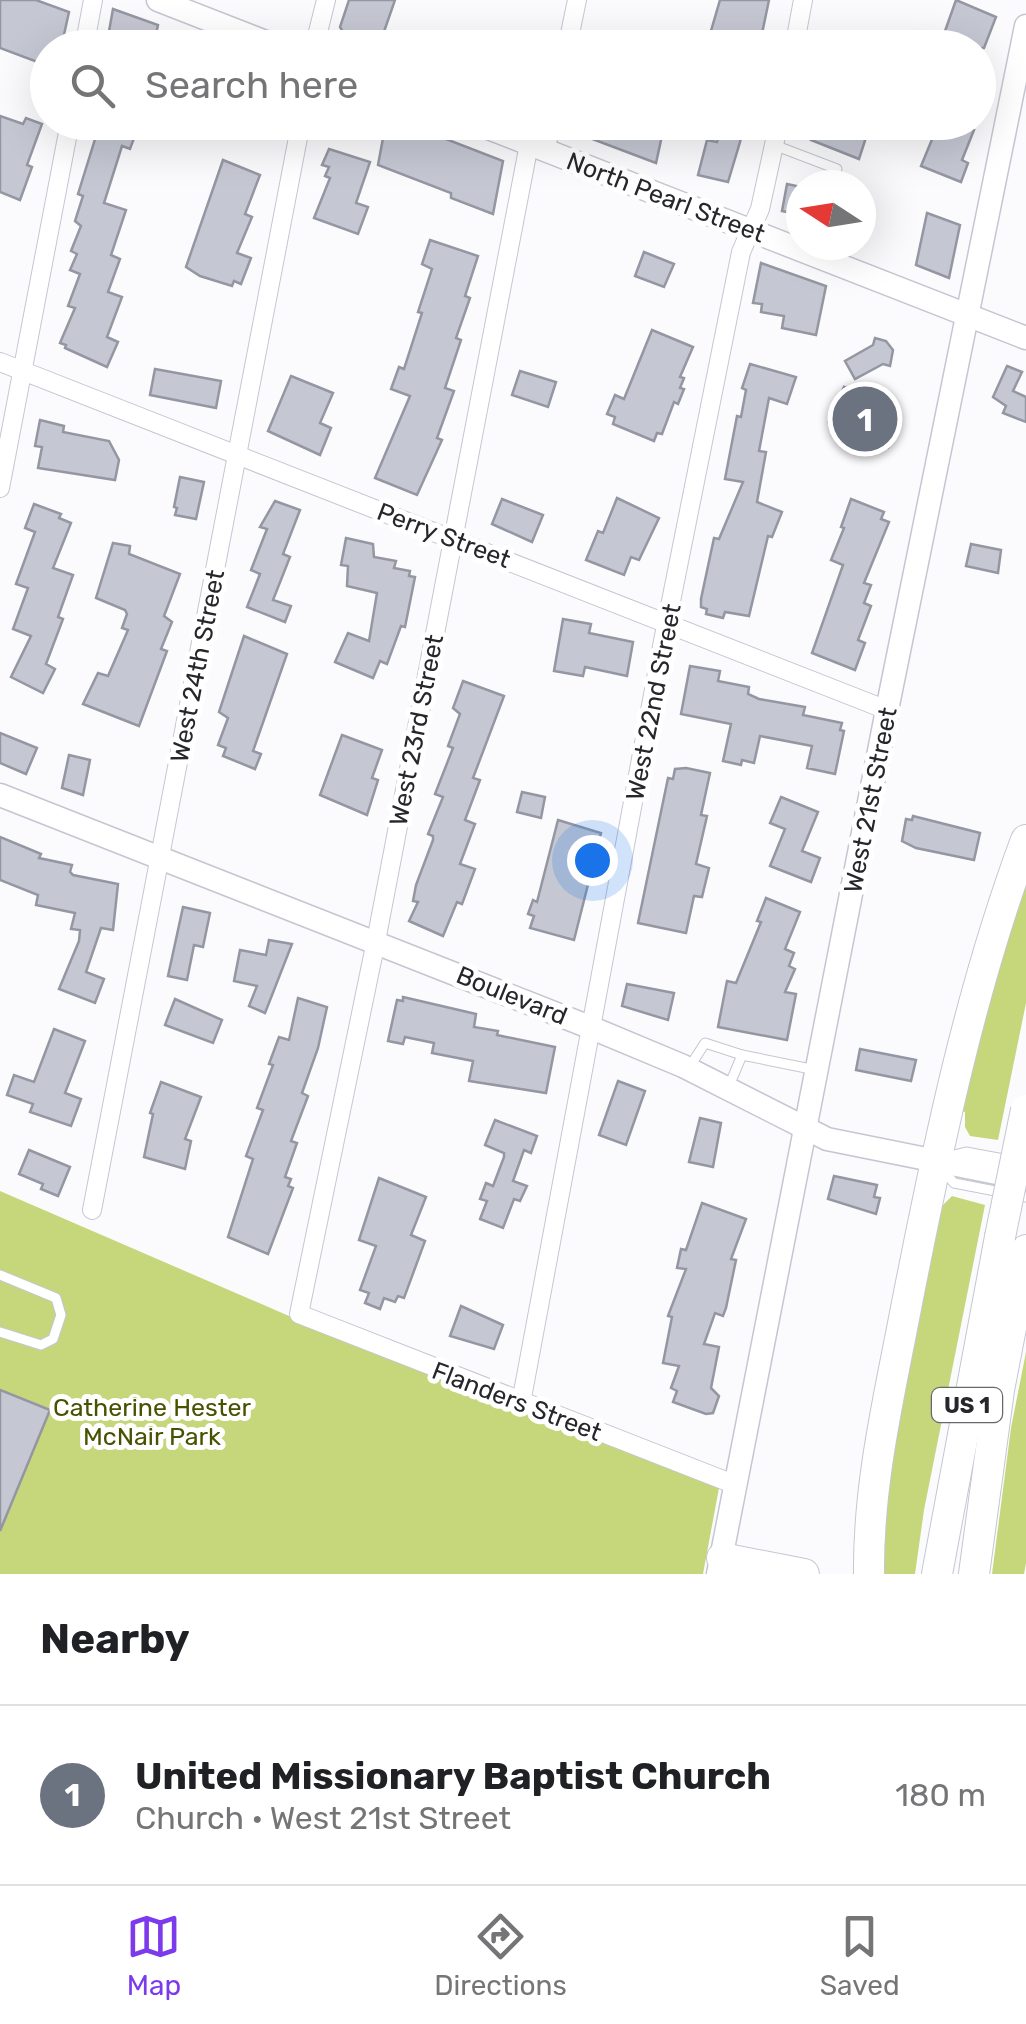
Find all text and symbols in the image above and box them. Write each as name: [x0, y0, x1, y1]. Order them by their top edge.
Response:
search box: [30, 30, 996, 140]
icon: search: [65, 58, 120, 113]
text: Search here: [145, 62, 358, 108]
street label: North Pearl Street: [563, 146, 769, 249]
north arrow: [786, 170, 876, 260]
pin: 1: [832, 382, 898, 456]
street label: Perry Street: [373, 497, 515, 574]
street label: West 24th Street: [165, 567, 230, 765]
street label: West 22nd Street: [620, 601, 687, 803]
street label: West 23rd Street: [384, 632, 449, 828]
street label: West 21st Street: [838, 705, 903, 895]
your location: [567, 835, 618, 886]
street label: Boulevard: [452, 960, 571, 1031]
street label: Flanders Street: [428, 1356, 606, 1447]
road number: US 1: [932, 1388, 1002, 1422]
park label: Catherine Hester McNair Park: [53, 1393, 252, 1451]
text: Nearby: [40, 1614, 190, 1664]
text: United Missionary Baptist Church: [135, 1753, 771, 1799]
text: 1: [65, 1776, 80, 1814]
text: 180 m: [895, 1776, 986, 1814]
text: Church · West 21st Street: [135, 1799, 511, 1837]
tab: Map: [126, 1909, 181, 2002]
tab: Directions: [434, 1909, 567, 2002]
tab: Saved: [820, 1909, 900, 2002]

